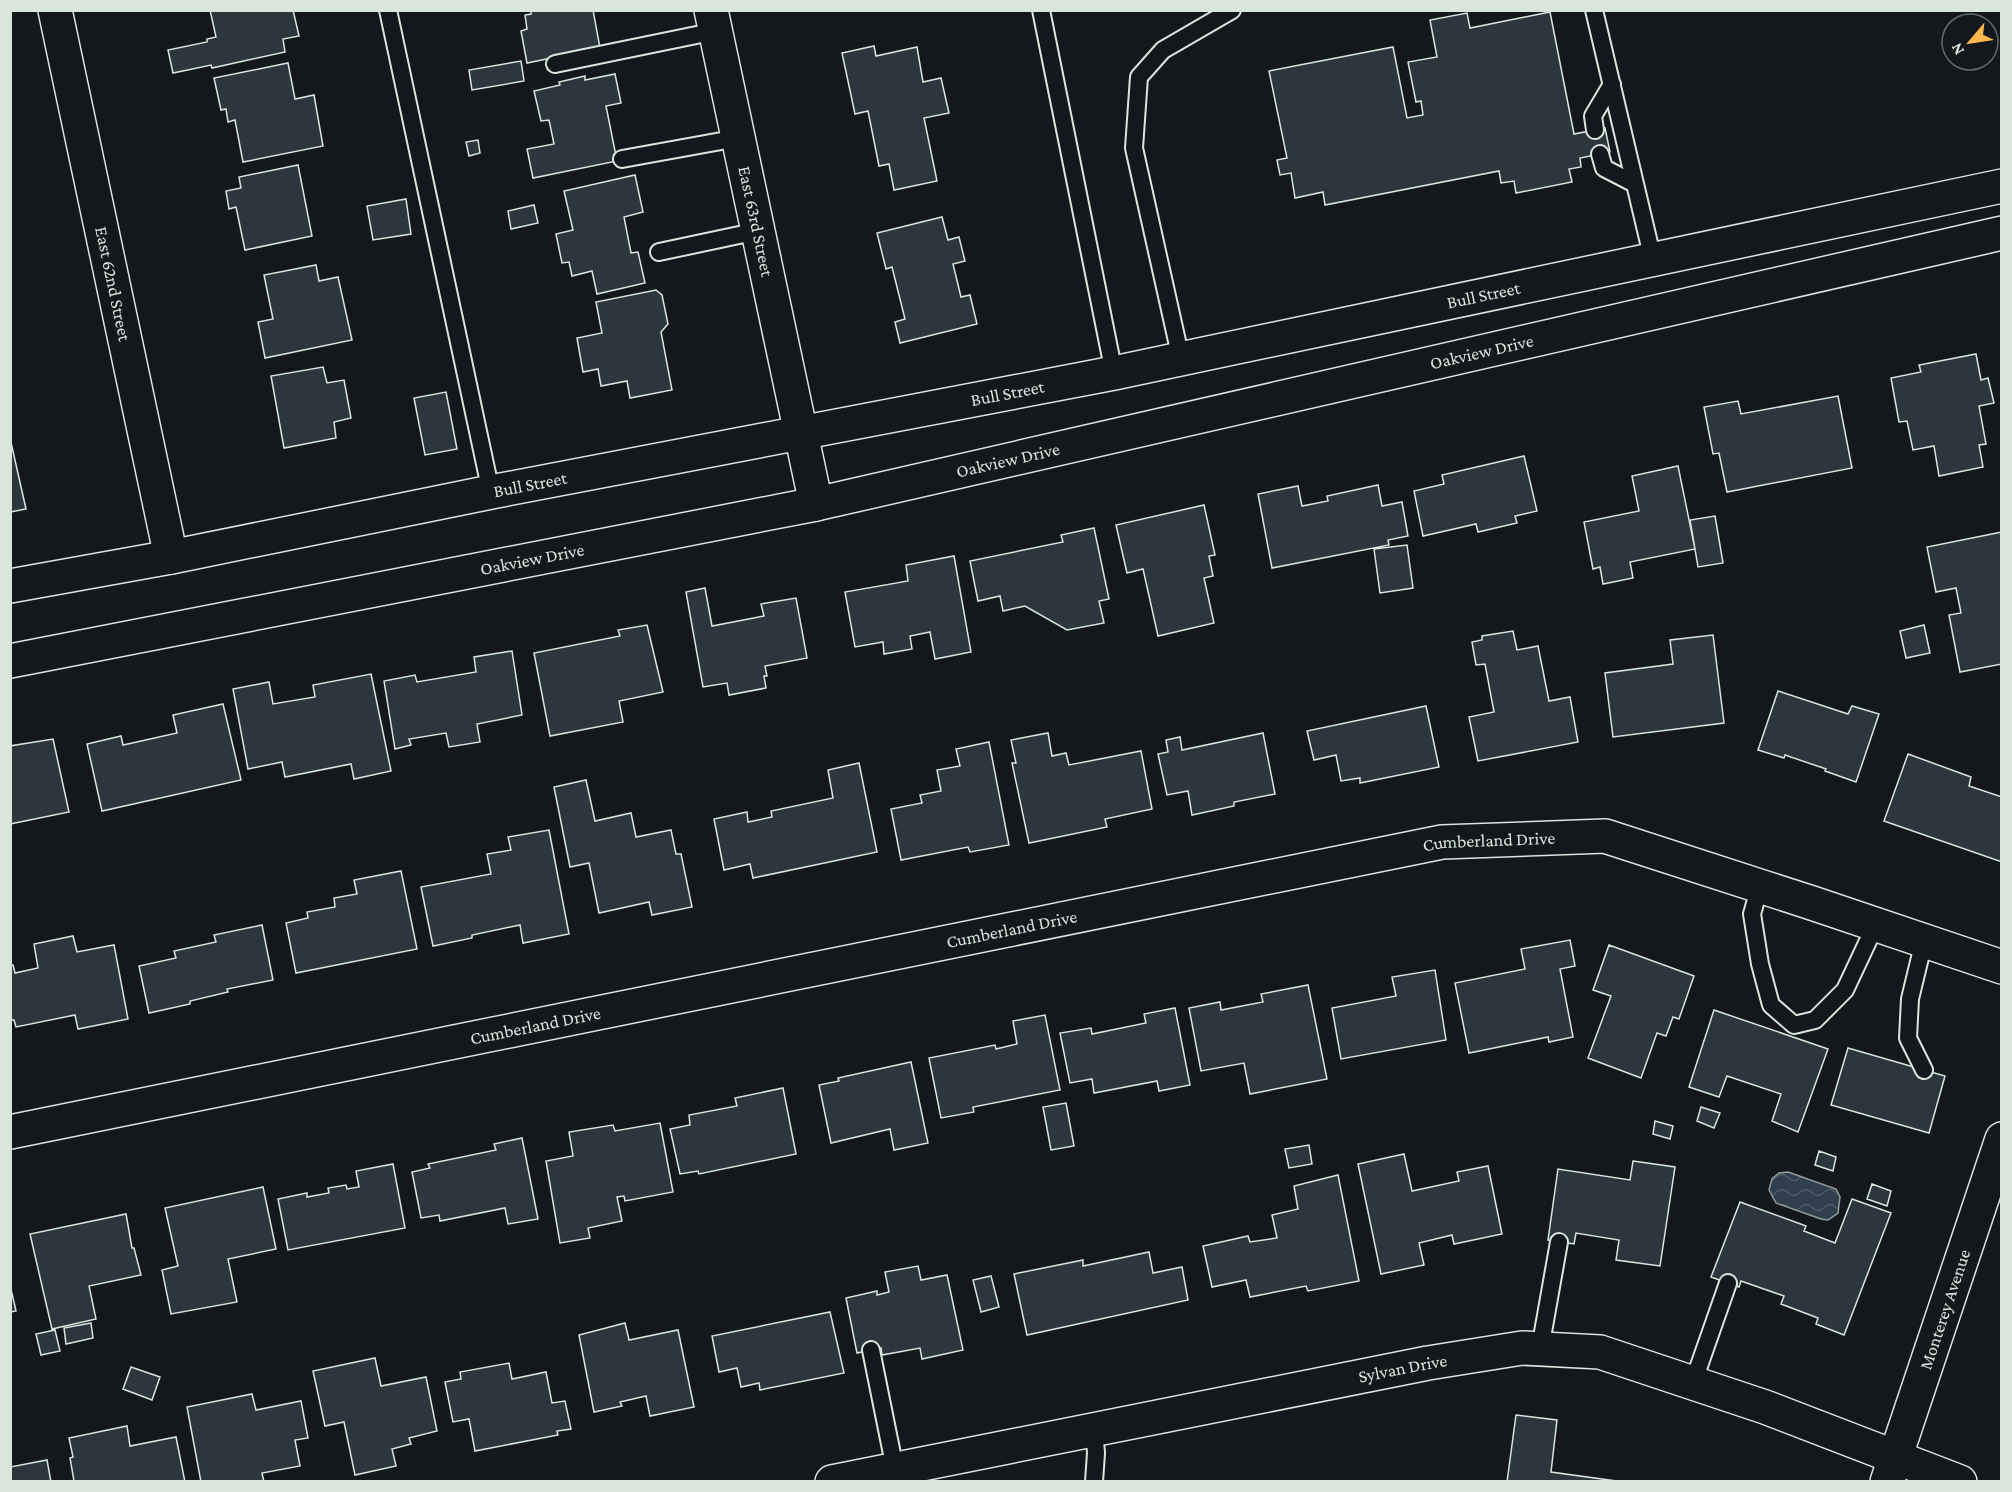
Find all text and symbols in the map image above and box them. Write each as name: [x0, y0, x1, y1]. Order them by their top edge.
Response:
north arrow: [1940, 12, 2000, 72]
text: N: [1947, 40, 1967, 58]
street label: East 63rd Street: [734, 164, 778, 279]
street label: East 62nd Street: [91, 225, 135, 344]
street label: Bull Street: [1445, 278, 1523, 313]
street label: Oakview Drive: [1428, 330, 1535, 373]
street label: Bull Street: [969, 376, 1047, 410]
street label: Oakview Drive: [954, 439, 1062, 482]
street label: Bull Street: [492, 468, 570, 501]
street label: Oakview Drive: [479, 539, 586, 579]
street label: Cumberland Drive: [1421, 828, 1556, 856]
street label: Cumberland Drive: [945, 906, 1079, 952]
street label: Cumberland Drive: [468, 1003, 602, 1049]
street label: Monterey Avenue: [1915, 1246, 1974, 1372]
street label: Sylvan Drive: [1357, 1350, 1449, 1387]

